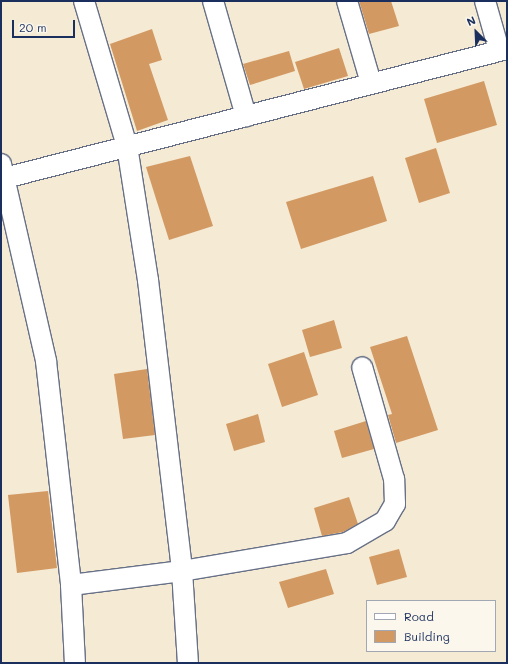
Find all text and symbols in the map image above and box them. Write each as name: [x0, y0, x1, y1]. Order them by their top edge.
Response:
scale bar: [14, 12, 77, 38]
north arrow: [456, 12, 496, 52]
text: N: [464, 12, 478, 29]
text: 20 m: [19, 19, 47, 35]
legend: [366, 600, 496, 652]
text: Road: [404, 608, 434, 624]
text: Building: [404, 628, 450, 644]

